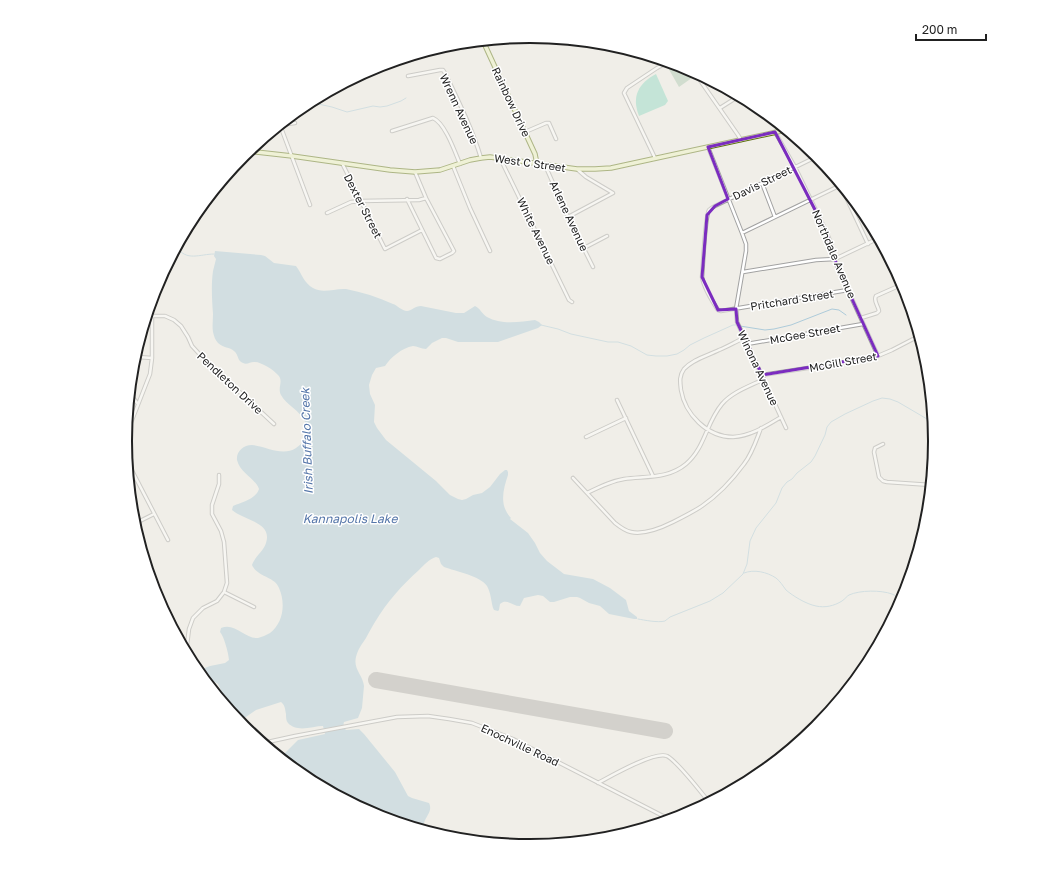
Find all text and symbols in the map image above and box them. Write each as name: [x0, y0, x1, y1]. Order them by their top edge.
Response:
scale bar: [916, 16, 986, 42]
text: 200 m: [922, 22, 957, 37]
street label: Rainbow Drive: [490, 65, 533, 139]
street label: Wrenn Avenue: [437, 72, 481, 146]
street label: West C Street: [493, 151, 567, 174]
street label: Davis Street: [730, 163, 793, 202]
street label: Dexter Street: [342, 171, 385, 240]
street label: Arlene Avenue: [547, 179, 591, 253]
street label: White Avenue: [515, 195, 558, 266]
street label: Northdale Avenue: [810, 208, 859, 300]
street label: Pritchard Street: [749, 287, 834, 313]
street label: McGee Street: [769, 321, 841, 346]
street label: Winona Avenue: [735, 328, 782, 407]
street label: Pendleton Drive: [195, 349, 266, 416]
street label: McGill Street: [808, 349, 878, 374]
water label: Irish Buffalo Creek: [297, 386, 316, 494]
water label: Kannapolis Lake: [303, 511, 398, 526]
street label: Enochville Road: [479, 721, 561, 768]

